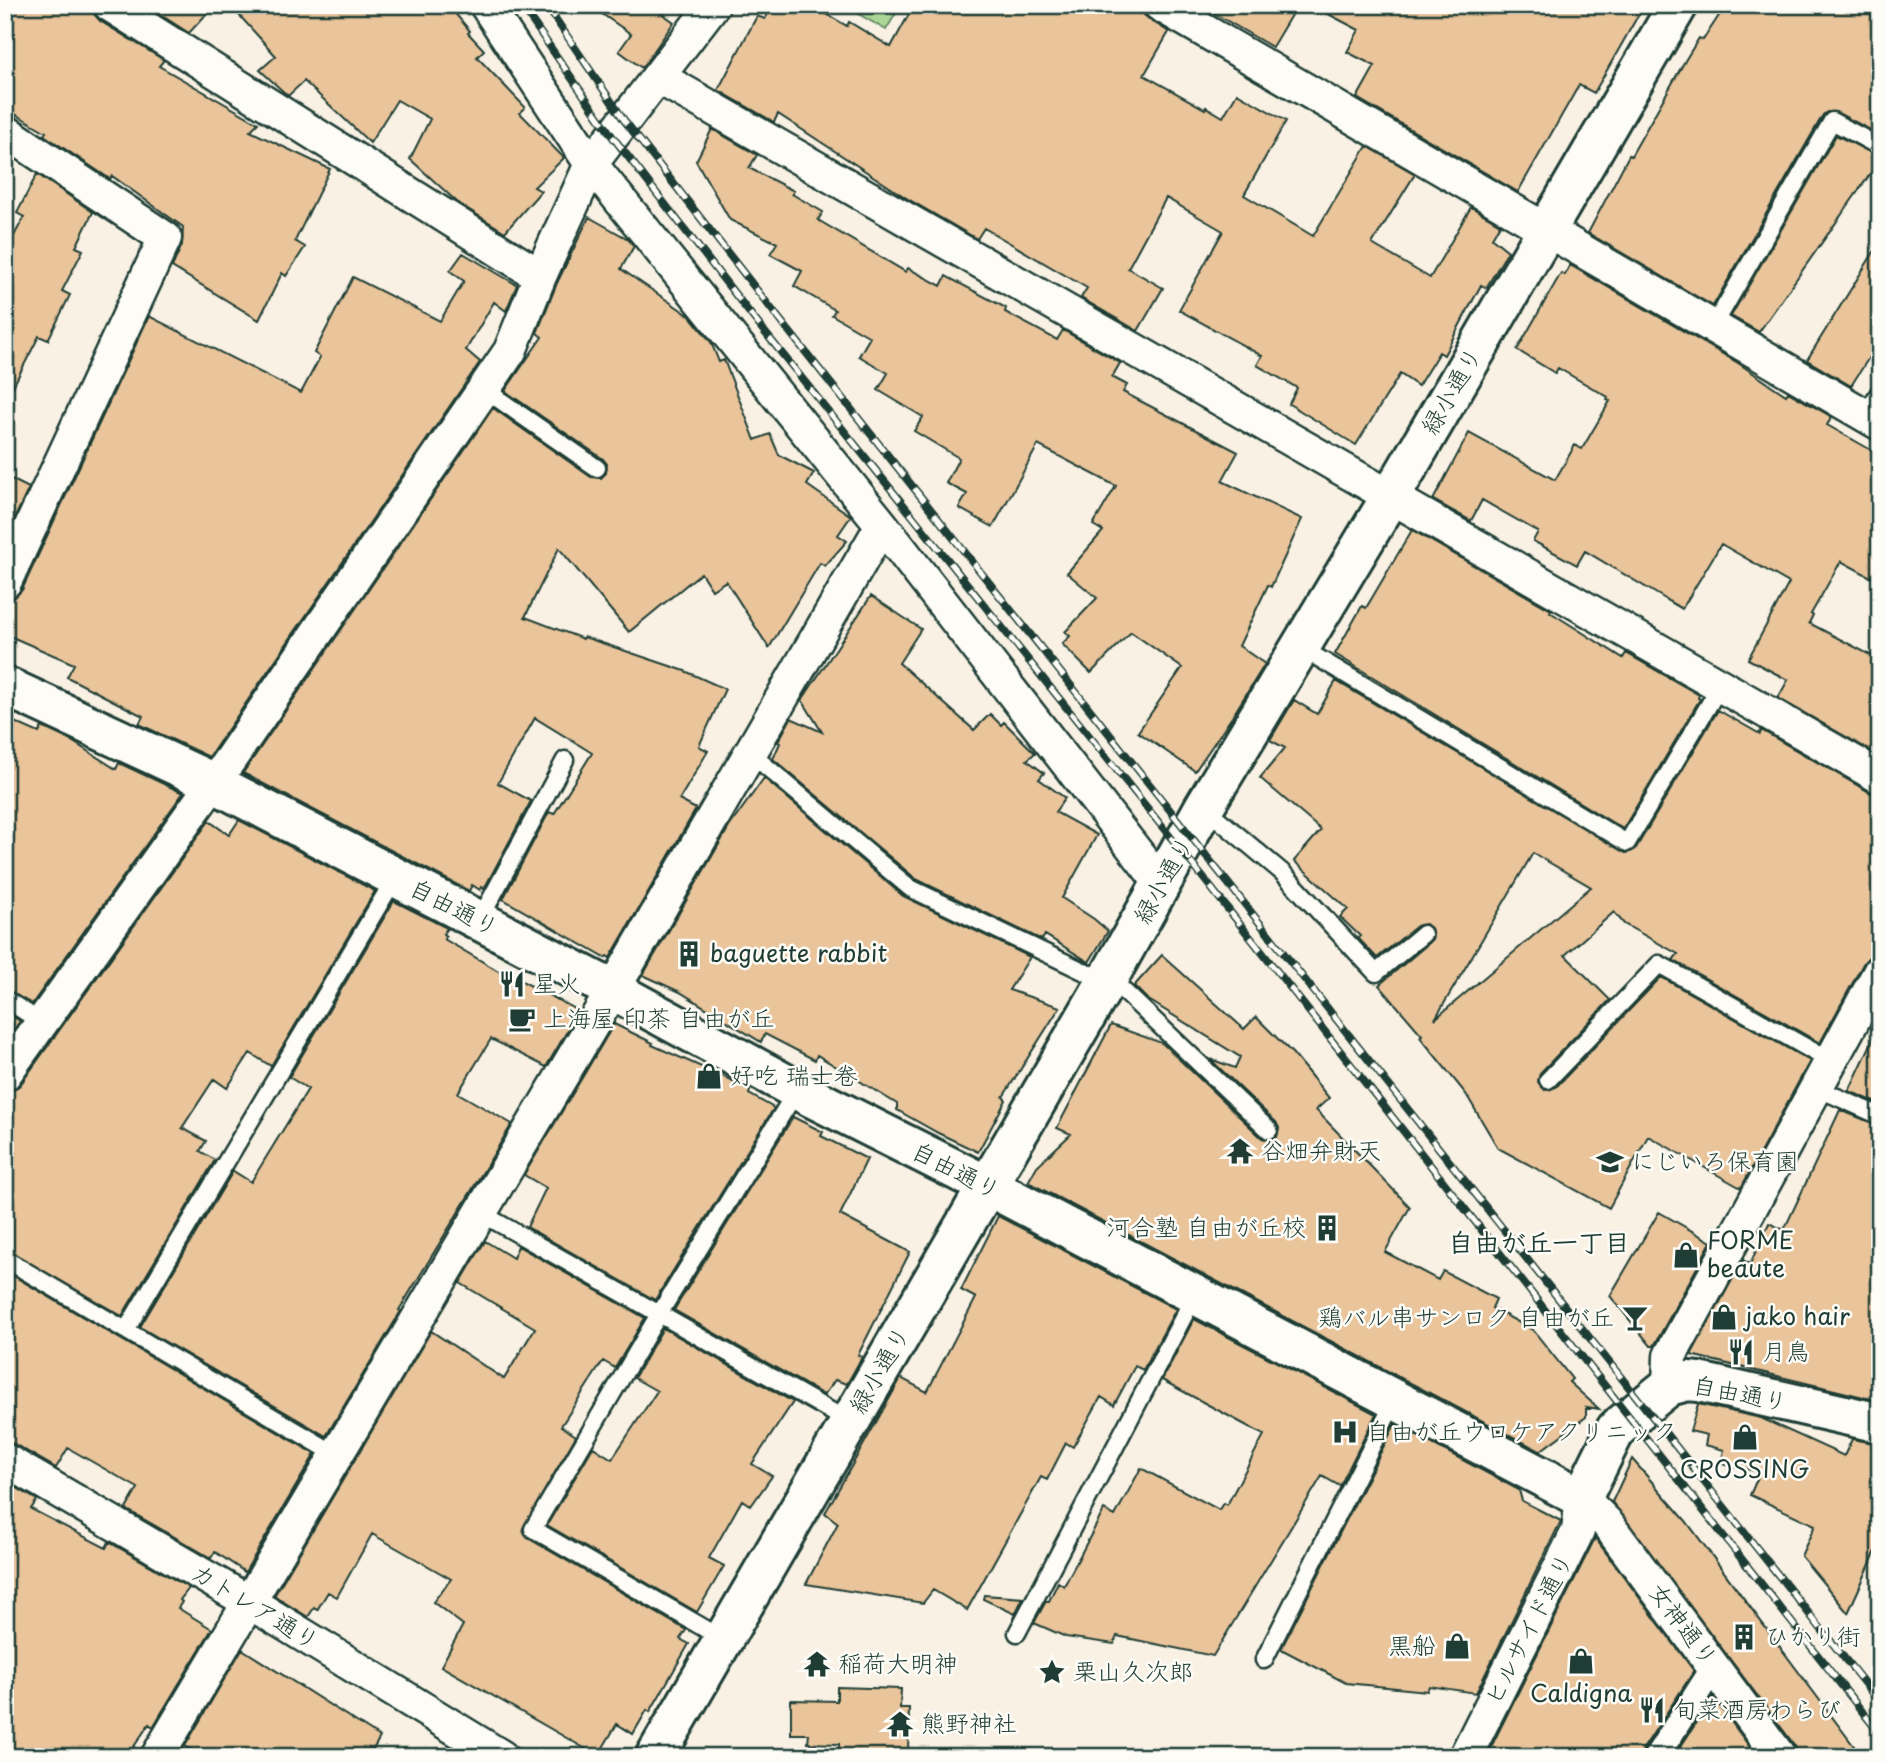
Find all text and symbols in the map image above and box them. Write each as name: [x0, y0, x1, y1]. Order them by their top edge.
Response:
street label: 緑小通り: [1411, 339, 1490, 441]
street label: 緑小通り: [1123, 828, 1201, 930]
street label: 自由通り: [404, 868, 506, 944]
place label: baguette rabbit: [710, 934, 887, 970]
building icon: baguette rabbit: [674, 939, 704, 969]
place label: 星火: [533, 964, 581, 1000]
restaurant icon: 星火: [497, 969, 527, 999]
place label: 上海屋 印茶 自由が丘: [543, 999, 775, 1035]
cafe icon: 上海屋 印茶 自由が丘: [507, 1004, 537, 1034]
place label: 好吃 瑞士卷: [730, 1056, 858, 1092]
shop icon: 好吃 瑞士卷: [694, 1061, 724, 1091]
street label: 自由通り: [906, 1131, 1008, 1207]
place label: 谷畑弁財天: [1261, 1131, 1381, 1167]
temple icon: 谷畑弁財天: [1225, 1136, 1255, 1166]
place label: にじいろ保育園: [1631, 1142, 1799, 1178]
school or university icon: にじいろ保育園: [1595, 1147, 1625, 1177]
place label: 河合塾 自由が丘校: [1106, 1208, 1306, 1244]
building icon: 河合塾 自由が丘校: [1312, 1213, 1342, 1243]
place label: FORME beaute: [1707, 1221, 1794, 1285]
district label: 自由が丘一丁目: [1448, 1222, 1630, 1261]
shop icon: FORME beaute: [1671, 1240, 1701, 1270]
place label: jako hair: [1742, 1297, 1850, 1333]
place label: 鶏バル串サンロク 自由が丘: [1318, 1298, 1614, 1334]
shop icon: jako hair: [1709, 1302, 1739, 1332]
bar icon: 鶏バル串サンロク 自由が丘: [1620, 1303, 1650, 1333]
street label: 緑小通り: [839, 1318, 918, 1420]
place label: 月鳥: [1762, 1332, 1810, 1368]
restaurant icon: 月鳥: [1726, 1337, 1756, 1367]
street label: 自由通り: [1690, 1365, 1791, 1419]
place label: 自由が丘ウロケアクリニック: [1366, 1412, 1677, 1448]
hospital icon: 自由が丘ウロケアクリニック: [1330, 1417, 1360, 1447]
shop icon: CROSSING: [1730, 1422, 1760, 1452]
place label: CROSSING: [1680, 1450, 1810, 1486]
street label: ヒルサイド通り: [1473, 1546, 1581, 1710]
street label: カトレア通り: [185, 1553, 327, 1658]
street label: 女神通り: [1641, 1575, 1728, 1673]
place label: ひかり街: [1765, 1617, 1861, 1653]
building icon: ひかり街: [1729, 1622, 1759, 1652]
place label: 黒船: [1388, 1626, 1436, 1662]
shop icon: 黒船: [1442, 1631, 1472, 1661]
place label: 稲荷大明神: [838, 1644, 958, 1680]
shop icon: Caldigna: [1566, 1646, 1596, 1676]
temple icon: 稲荷大明神: [802, 1649, 832, 1679]
place label: 栗山久次郎: [1073, 1652, 1193, 1688]
place icon: 栗山久次郎: [1037, 1657, 1067, 1687]
place label: Caldigna: [1530, 1674, 1632, 1710]
place label: 旬菜酒房わらび: [1673, 1690, 1841, 1726]
restaurant icon: 旬菜酒房わらび: [1637, 1695, 1667, 1725]
place label: 熊野神社: [921, 1704, 1017, 1740]
temple icon: 熊野神社: [885, 1709, 915, 1739]

